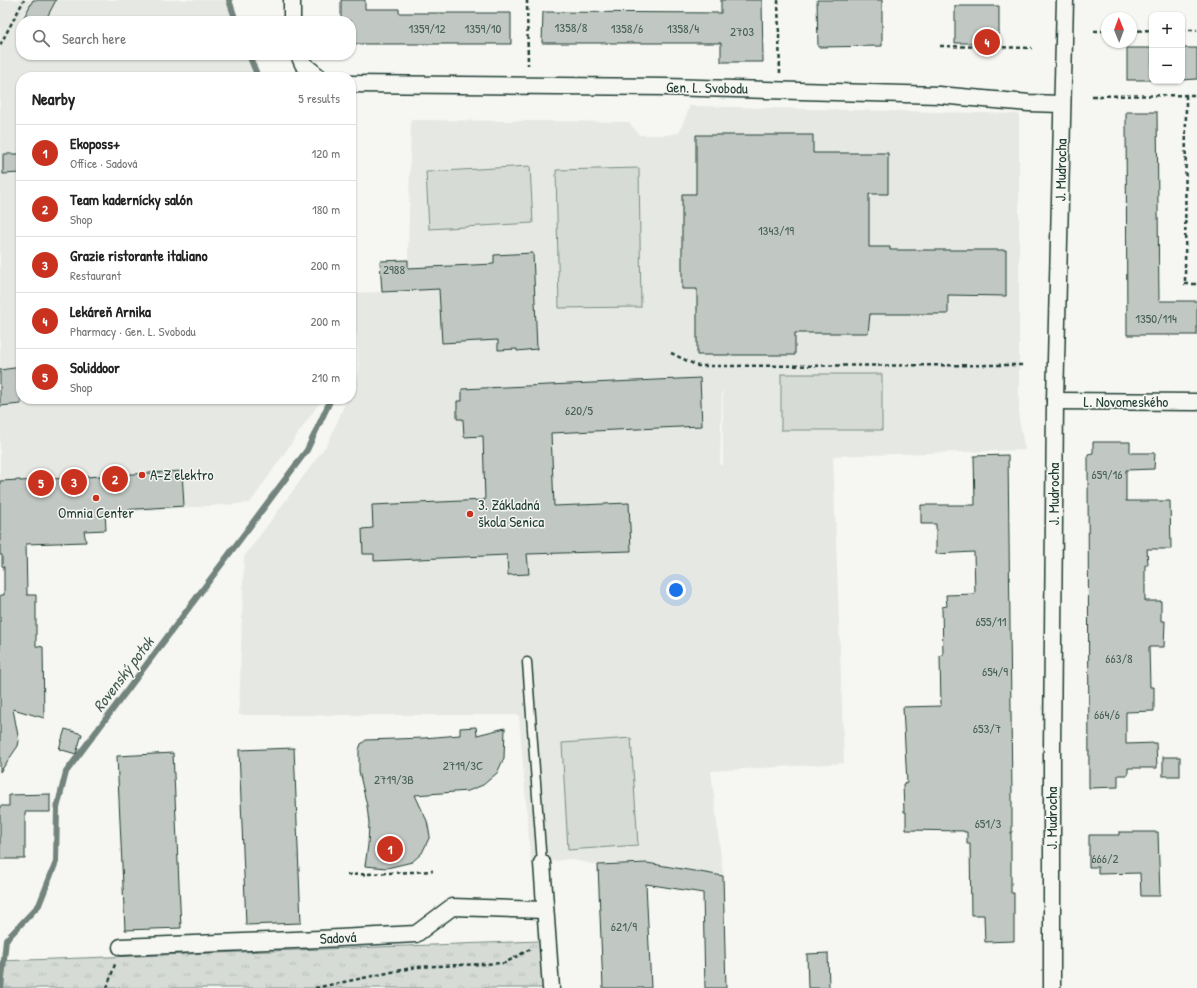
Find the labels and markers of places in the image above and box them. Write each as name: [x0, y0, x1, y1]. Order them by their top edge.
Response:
pin: 4: [974, 27, 1000, 57]
pin: 2: [102, 464, 128, 494]
place label: A-Z elektro: [150, 464, 214, 485]
pin: 3: [61, 467, 87, 497]
pin: 5: [28, 468, 54, 498]
marker: A-Z elektro: [137, 470, 147, 480]
marker: Omnia Center: [91, 493, 101, 503]
place label: 3. Základná škola Senica: [478, 494, 544, 532]
place label: Omnia Center: [58, 502, 134, 523]
marker: 3. Základná škola Senica: [465, 509, 475, 519]
pin: 1: [377, 834, 403, 864]

